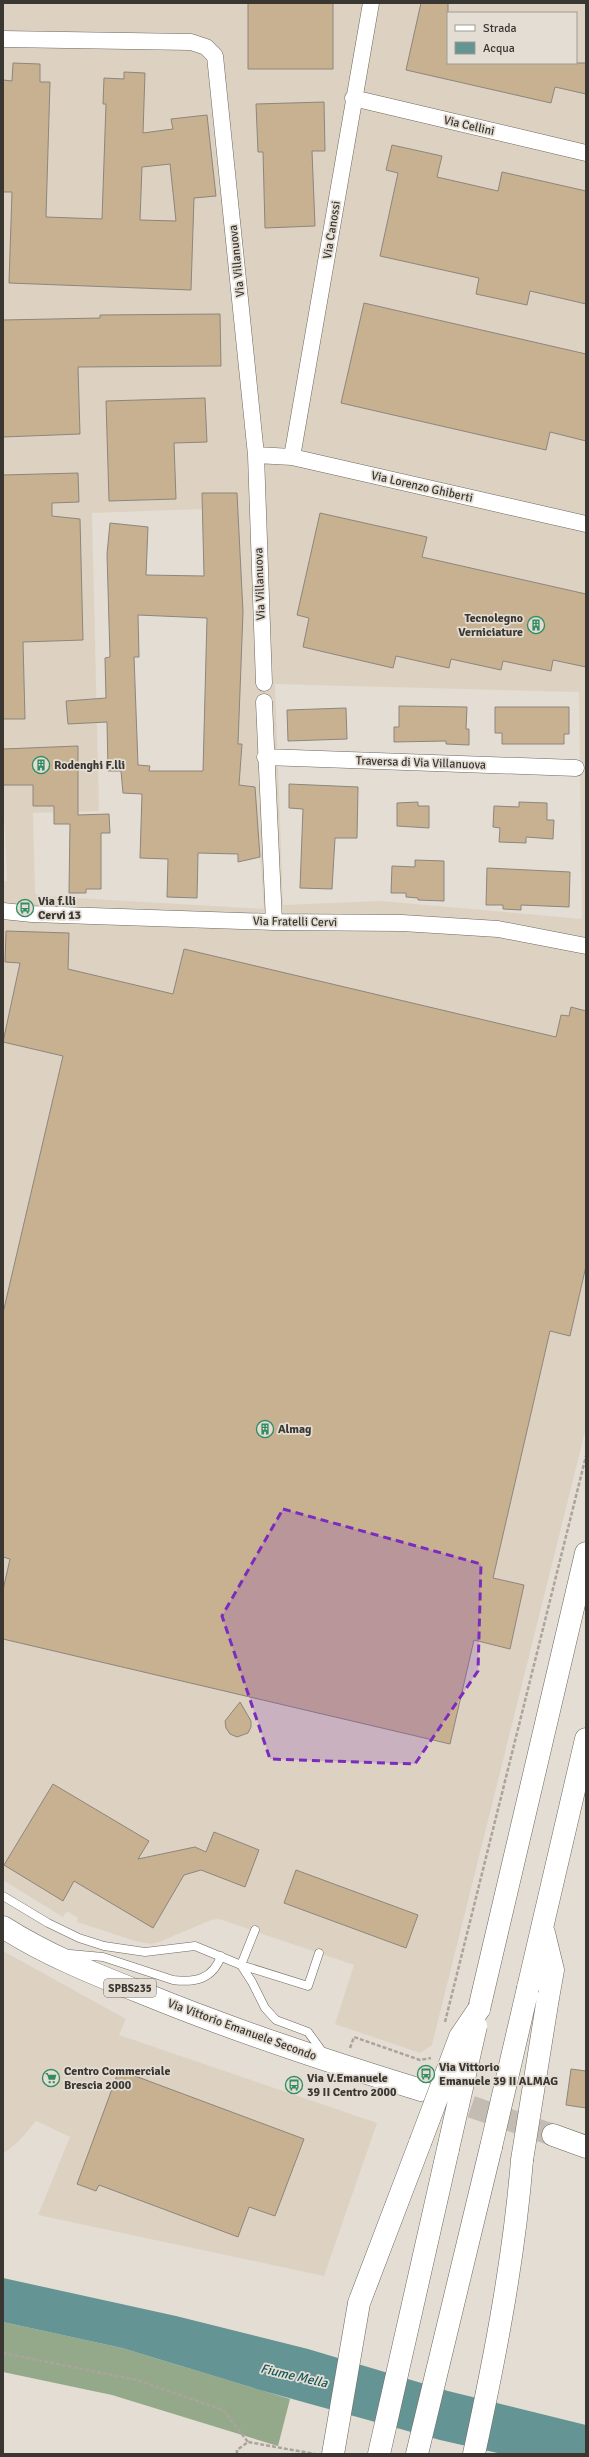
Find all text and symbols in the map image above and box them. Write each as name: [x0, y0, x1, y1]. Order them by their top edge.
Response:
legend: [447, 12, 577, 64]
text: Strada: [483, 21, 517, 36]
text: Acqua: [483, 41, 515, 56]
street label: Via Cellini: [442, 113, 496, 139]
street label: Via Canossi: [320, 200, 344, 260]
street label: Via Villanuova: [226, 224, 248, 298]
street label: Via Lorenzo Ghiberti: [370, 468, 474, 506]
street label: Via Villanuova: [251, 547, 269, 621]
place label: Tecnolegno Verniciature: [458, 611, 523, 640]
building icon: Tecnolegno Verniciature: [526, 615, 546, 635]
street label: Traversa di Via Villanuova: [356, 753, 486, 773]
building icon: Rodenghi F.lli: [31, 755, 51, 775]
place label: Rodenghi F.lli: [54, 758, 125, 773]
place label: Via f.lli Cervi 13: [38, 894, 81, 923]
bus stop icon: Via f.lli Cervi 13: [15, 898, 35, 918]
street label: Via Fratelli Cervi: [253, 914, 337, 930]
building icon: Almag: [255, 1419, 275, 1439]
place label: Almag: [278, 1422, 312, 1437]
road number: SPBS235: [104, 1979, 156, 1997]
street label: Via Vittorio Emanuele Secondo: [165, 1996, 319, 2064]
place label: Via Vittorio Emanuele 39 II ALMAG: [439, 2060, 558, 2089]
place label: Centro Commerciale Brescia 2000: [64, 2064, 170, 2093]
bus stop icon: Via Vittorio Emanuele 39 II ALMAG: [416, 2064, 436, 2084]
supermarket icon: Centro Commerciale Brescia 2000: [41, 2068, 61, 2088]
place label: Via V.Emanuele 39 II Centro 2000: [307, 2071, 397, 2100]
bus stop icon: Via V.Emanuele 39 II Centro 2000: [284, 2075, 304, 2095]
water label: Fiume Mella: [259, 2361, 329, 2392]

